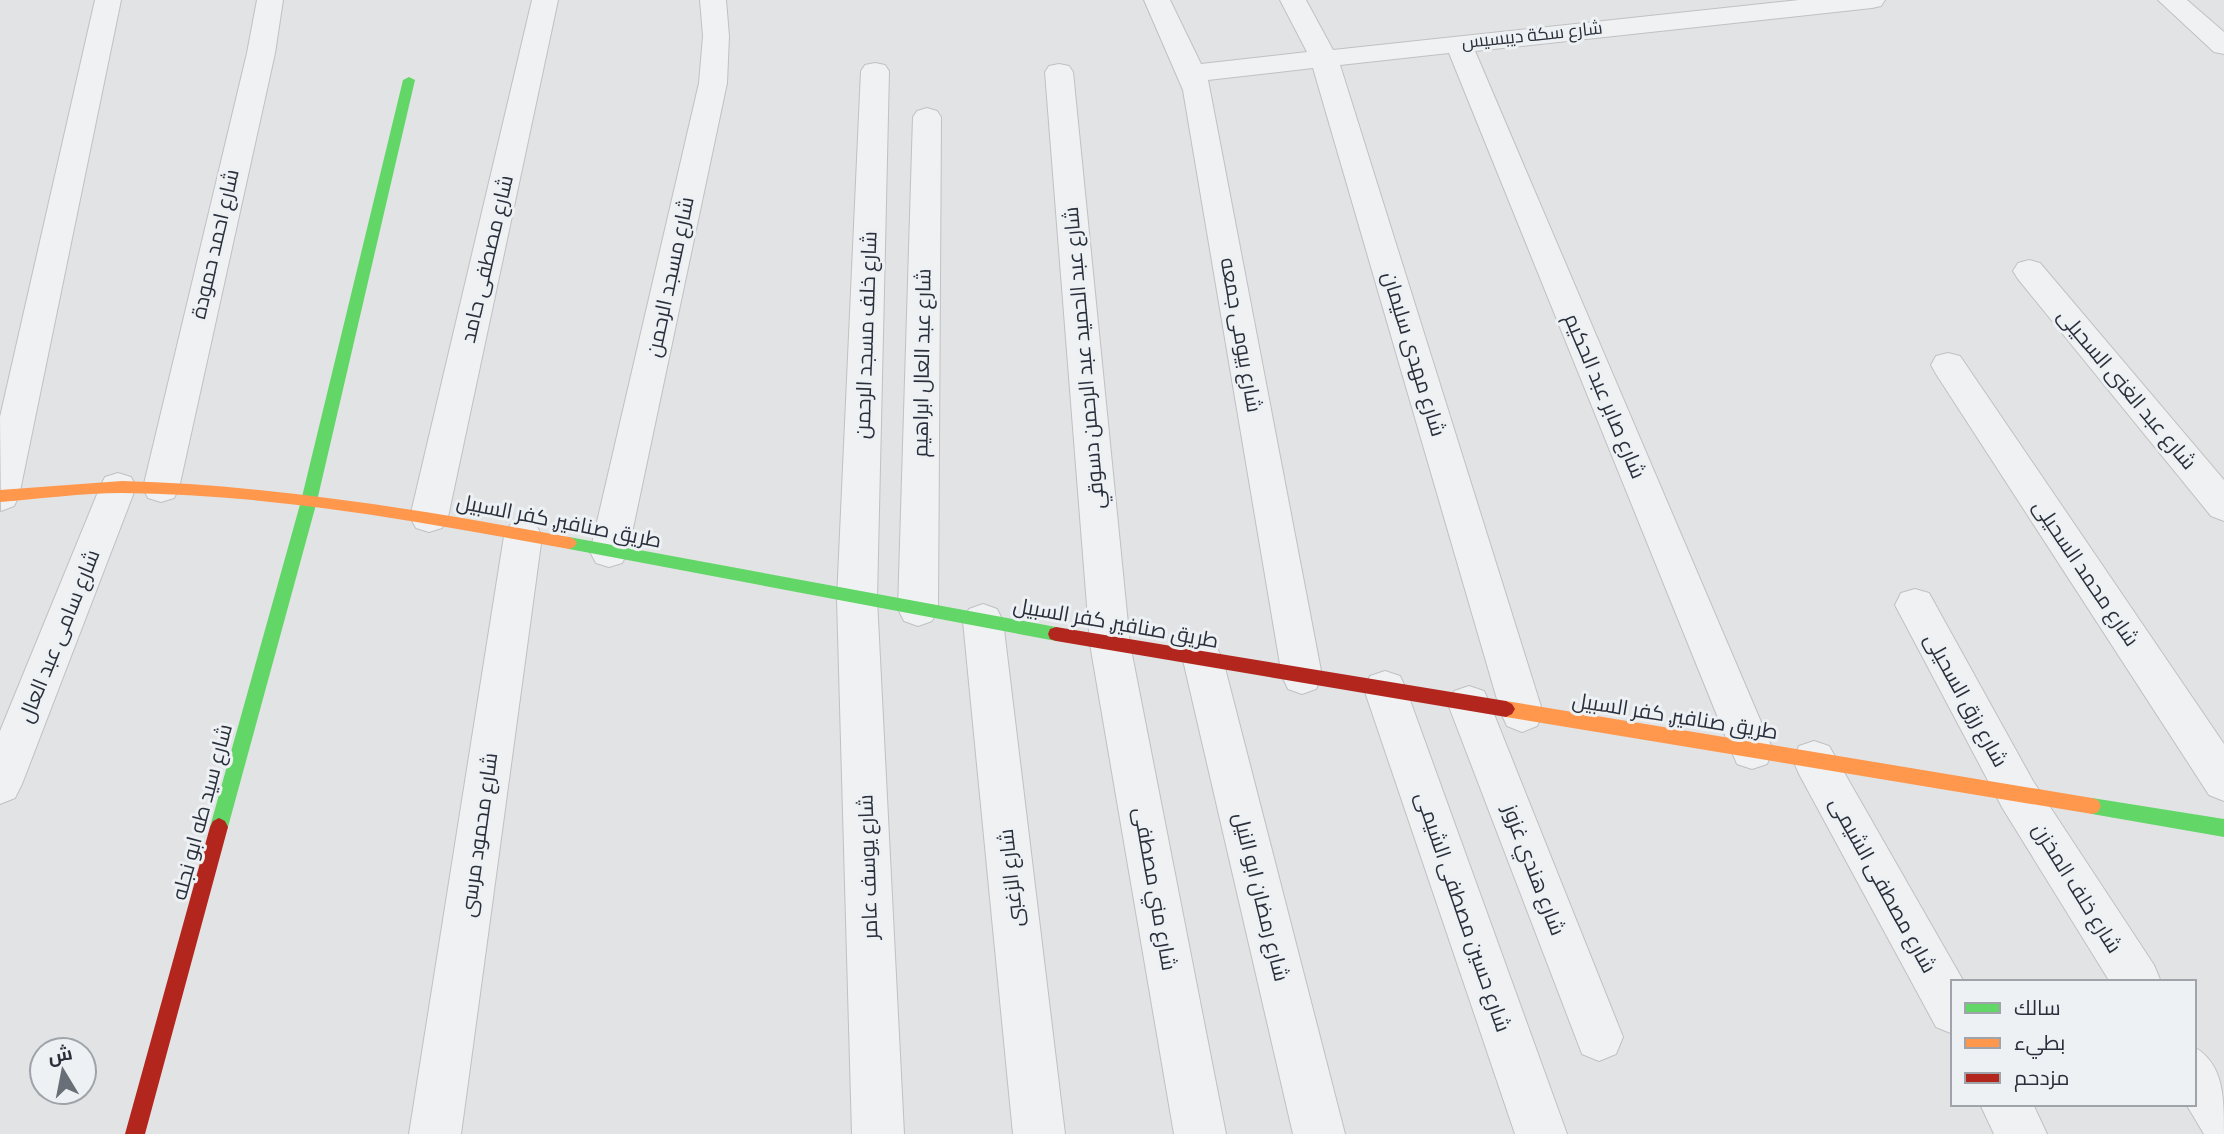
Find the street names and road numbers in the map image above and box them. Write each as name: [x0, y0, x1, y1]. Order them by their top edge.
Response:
street label: شارع سكة ديبسيس: [1460, 16, 1604, 54]
street label: شارع احمد حمودة: [184, 166, 246, 322]
street label: شارع مصطفى حامد: [454, 172, 520, 346]
street label: شارع مسجد الرحمن: [639, 194, 701, 360]
street label: شارع عبد الحميد عبد الرحمن دسوقي: [1057, 206, 1113, 510]
street label: شارع خلف مسجد الرحمن: [848, 231, 884, 439]
street label: شارع بيومى جمعه: [1214, 255, 1268, 415]
street label: شارع عبد العال ابراهيم: [906, 268, 938, 458]
street label: شارع مهدى سليمان: [1376, 268, 1452, 440]
street label: شارع عبد الغنى السحيلى: [2051, 302, 2203, 476]
street label: شارع صابر عبد الحكيم: [1558, 309, 1652, 483]
street label: طريق صنافير, كفر السبيل: [454, 487, 664, 554]
street label: شارع محمد السحيلى: [2026, 494, 2146, 652]
street label: شارع سامى عبد العال: [11, 545, 107, 727]
street label: طريق صنافير, كفر السبيل: [1011, 591, 1221, 654]
street label: شارع رزق السحيلى: [1918, 628, 2014, 772]
street label: طريق صنافير, كفر السبيل: [1570, 686, 1780, 745]
street label: شارع سيد طه ابو نجله: [165, 721, 239, 903]
street label: شارع محمود مرسى: [454, 751, 504, 919]
street label: شارع حسين مصطفى الشيمى: [1409, 788, 1517, 1036]
street label: شارع مصطفى الشيمى: [1823, 792, 1943, 978]
street label: شارع يوسف عامر: [851, 794, 885, 941]
street label: شارع هندي غزوز: [1494, 800, 1572, 940]
street label: شارع مني مصطفى: [1125, 805, 1183, 973]
street label: شارع رمضان ابو النيل: [1226, 810, 1296, 984]
street label: شارع خلف المخزن: [2026, 818, 2128, 958]
street label: شارع الزغبى: [992, 827, 1030, 929]

